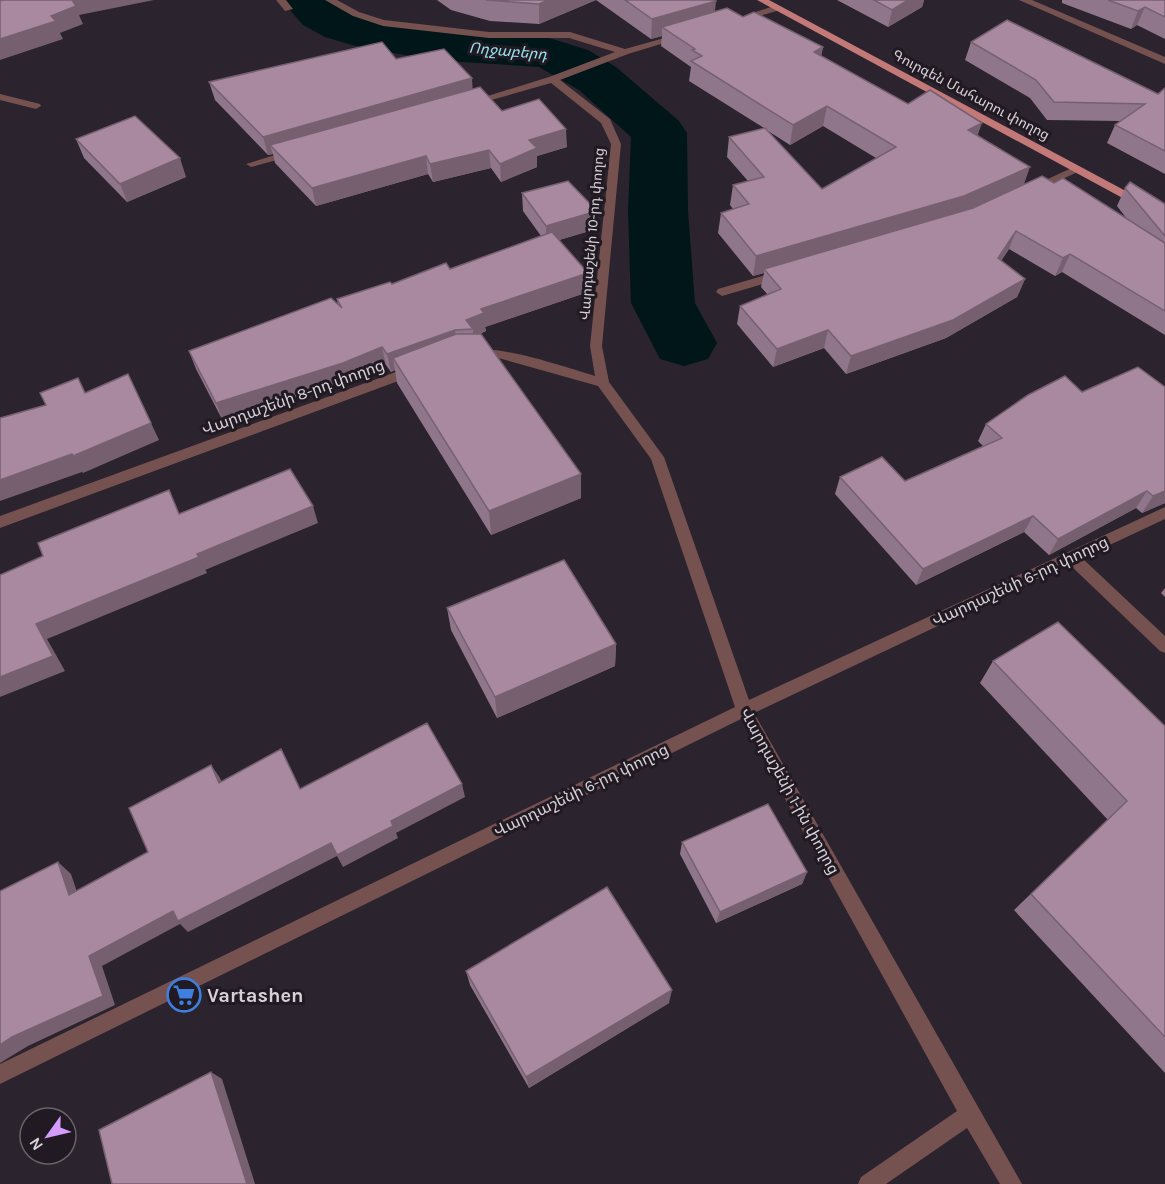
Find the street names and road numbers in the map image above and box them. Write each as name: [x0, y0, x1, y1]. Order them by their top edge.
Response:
street label: Գուրգեն Մահարու փողոց: [889, 46, 1053, 144]
street label: Վարդաշենի 10-րդ փողոց: [576, 147, 608, 321]
street label: Վարդաշենի 8-րդ փողոց: [199, 355, 387, 439]
street label: Վարդաշենի 6-րդ փողոց: [929, 532, 1111, 630]
street label: Վարդաշենի 1-ին փողոց: [736, 704, 844, 878]
street label: Վարդաշենի 6-րդ փողոց: [491, 739, 671, 841]

